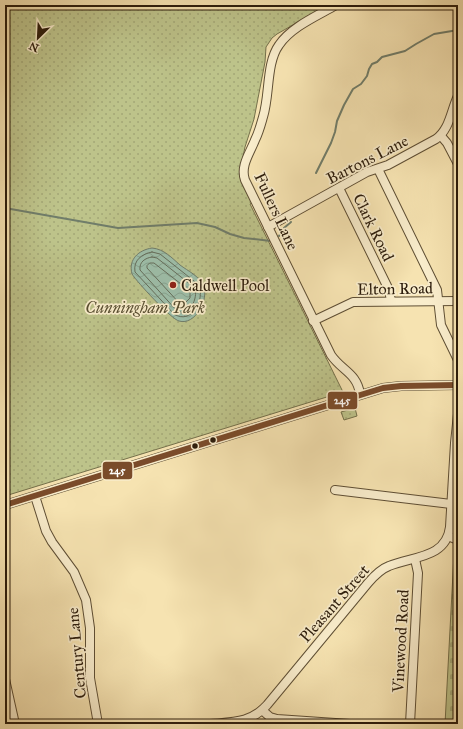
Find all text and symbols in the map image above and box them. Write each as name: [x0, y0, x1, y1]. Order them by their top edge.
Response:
north arrow: [18, 18, 58, 58]
text: N: [27, 39, 41, 55]
street label: Bartons Lane: [323, 131, 411, 188]
street label: Fullers Lane: [250, 169, 303, 253]
street label: Clark Road: [349, 190, 398, 264]
place label: Caldwell Pool: [181, 276, 270, 295]
street label: Elton Road: [357, 278, 433, 299]
marker: Caldwell Pool: [168, 280, 178, 290]
park label: Cunningham Park: [85, 298, 205, 317]
line badge: 245: [327, 391, 358, 410]
text: 245: [334, 394, 351, 408]
unlabelled marker: [208, 435, 218, 445]
unlabelled marker: [190, 441, 200, 451]
line badge: 245: [102, 461, 133, 480]
text: 245: [109, 464, 126, 478]
street label: Pleasant Street: [295, 560, 374, 646]
street label: Vinewood Road: [388, 589, 413, 694]
street label: Century Lane: [63, 606, 90, 699]

